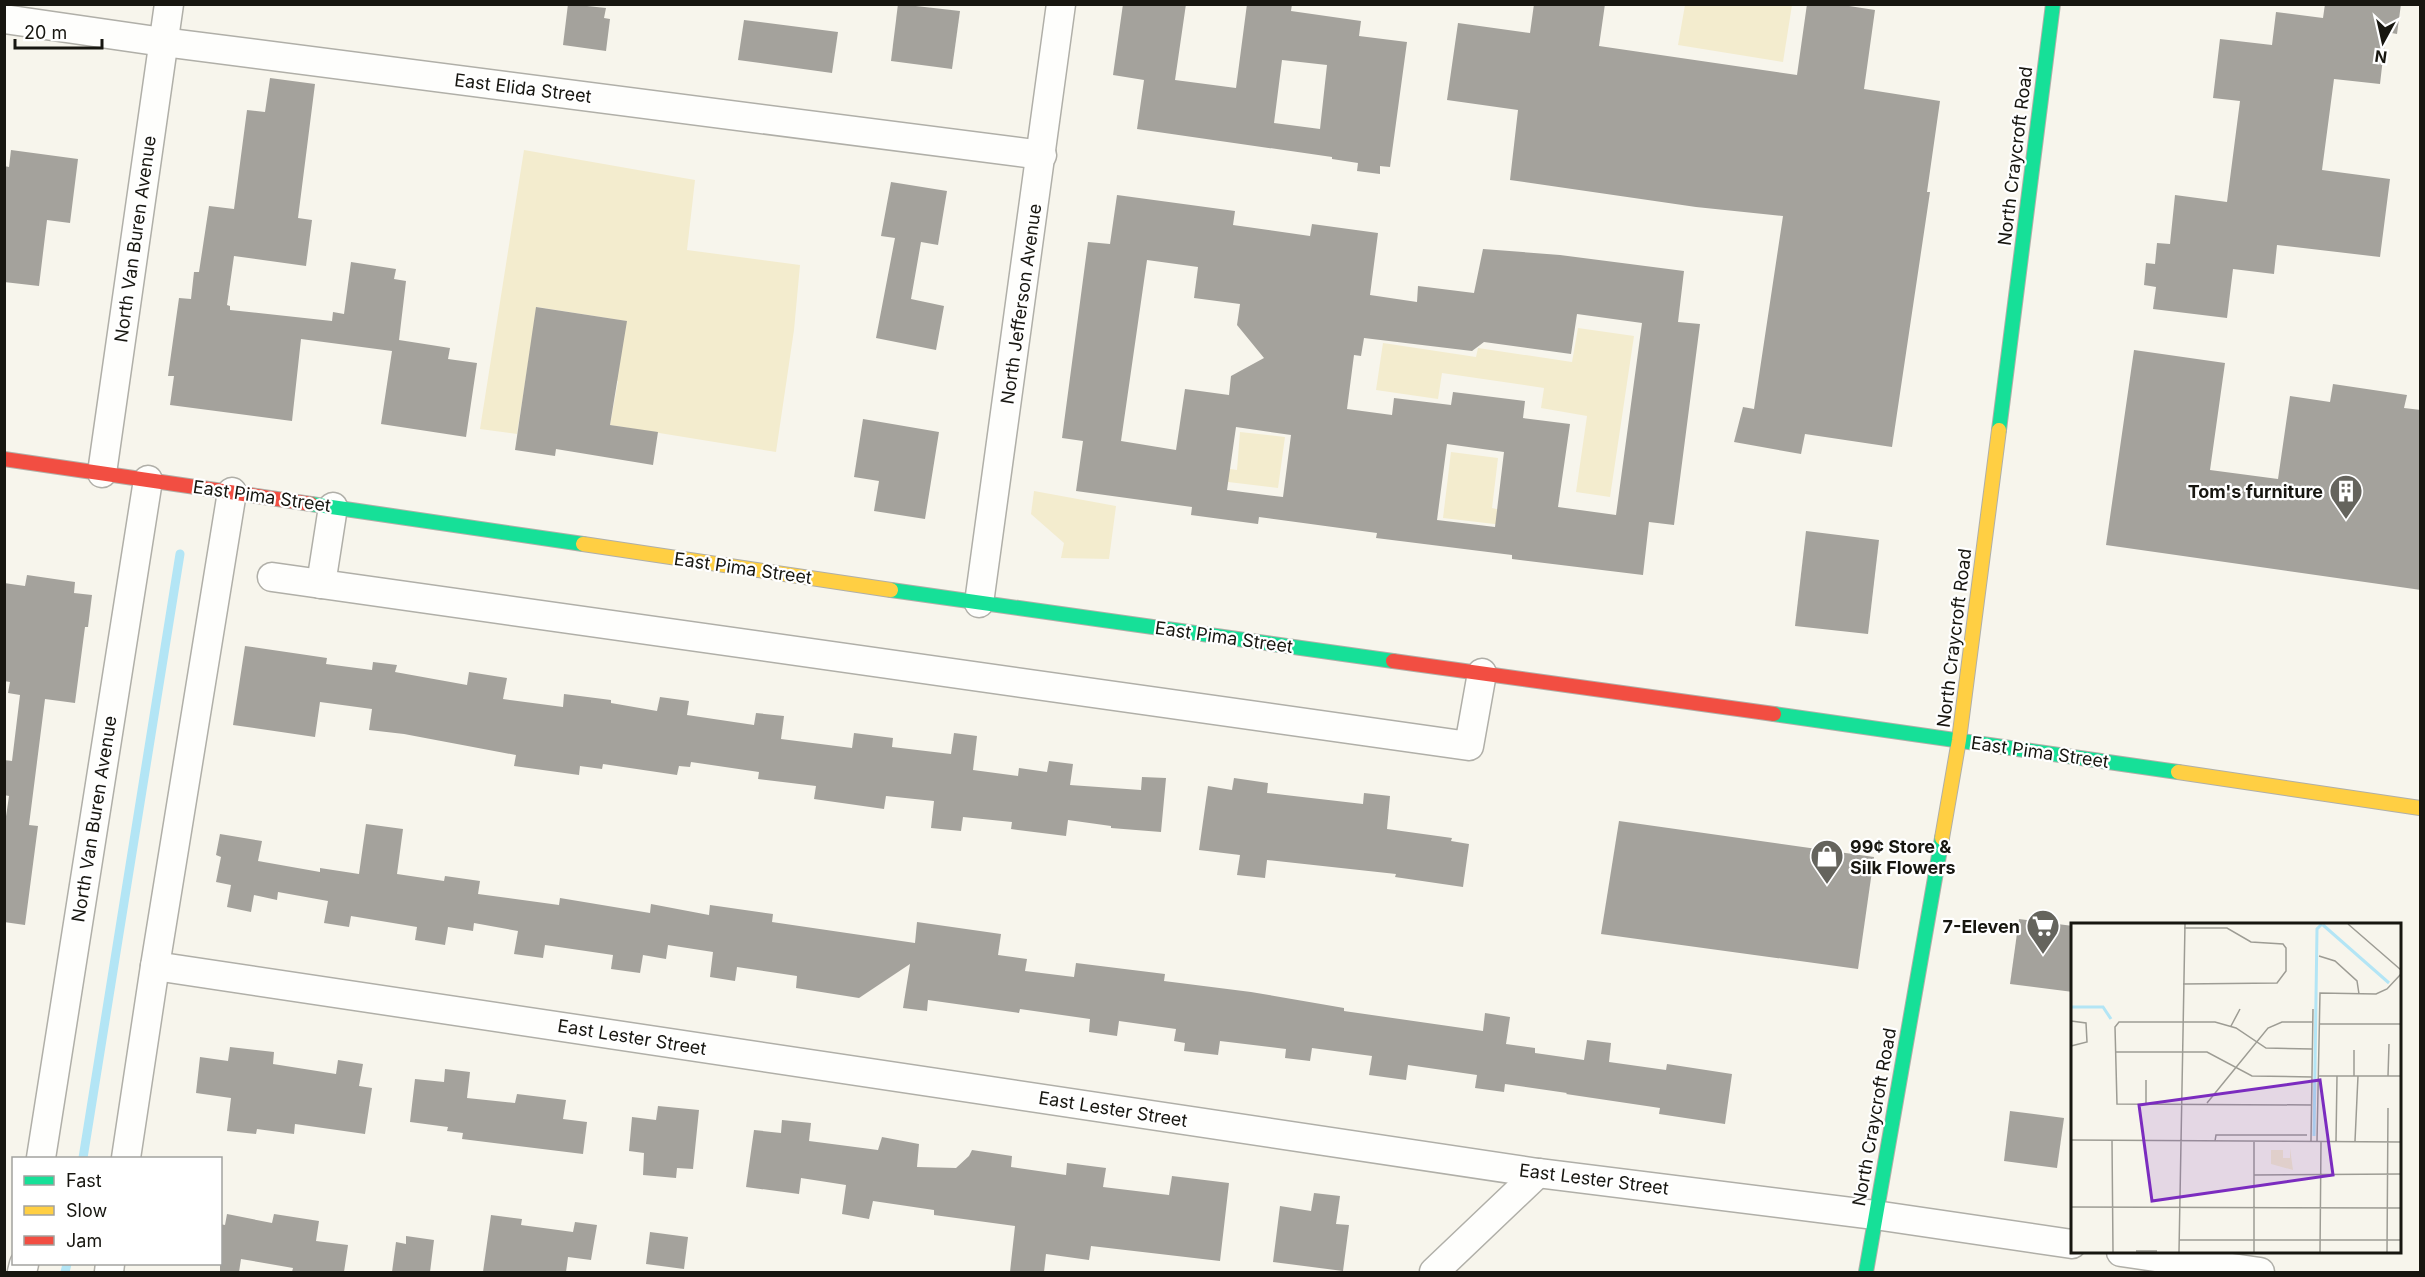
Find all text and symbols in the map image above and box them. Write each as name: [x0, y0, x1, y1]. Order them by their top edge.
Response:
scale bar: [15, 12, 102, 50]
north arrow: [2353, 12, 2413, 72]
text: 20 m: [24, 22, 67, 43]
text: N: [2373, 46, 2388, 68]
street label: North Craycroft Road: [1994, 65, 2036, 247]
street label: East Elida Street: [453, 69, 593, 107]
street label: North Van Buren Avenue: [110, 134, 160, 344]
street label: North Jefferson Avenue: [997, 202, 1045, 406]
building icon: Tom's furniture: [2328, 473, 2364, 520]
street label: East Pima Street: [192, 476, 332, 516]
place label: Tom's furniture: [2188, 481, 2323, 502]
street label: North Craycroft Road: [1933, 547, 1975, 729]
street label: East Pima Street: [673, 548, 813, 588]
street label: East Pima Street: [1154, 617, 1294, 657]
street label: North Van Buren Avenue: [67, 714, 121, 924]
street label: East Pima Street: [1970, 732, 2110, 772]
place label: 99¢ Store & Silk Flowers: [1850, 836, 1956, 878]
shop icon: 99¢ Store & Silk Flowers: [1809, 838, 1845, 885]
supermarket icon: 7-Eleven: [2025, 908, 2061, 955]
place label: 7-Eleven: [1943, 916, 2020, 937]
inset map: [2071, 923, 2401, 1253]
street label: East Lester Street: [556, 1015, 708, 1059]
street label: North Craycroft Road: [1848, 1026, 1900, 1208]
street label: East Lester Street: [1037, 1087, 1189, 1131]
legend: [12, 1157, 222, 1265]
street label: East Lester Street: [1518, 1159, 1670, 1199]
text: Fast: [66, 1170, 102, 1191]
text: Slow: [66, 1200, 107, 1221]
text: Jam: [66, 1230, 102, 1251]

